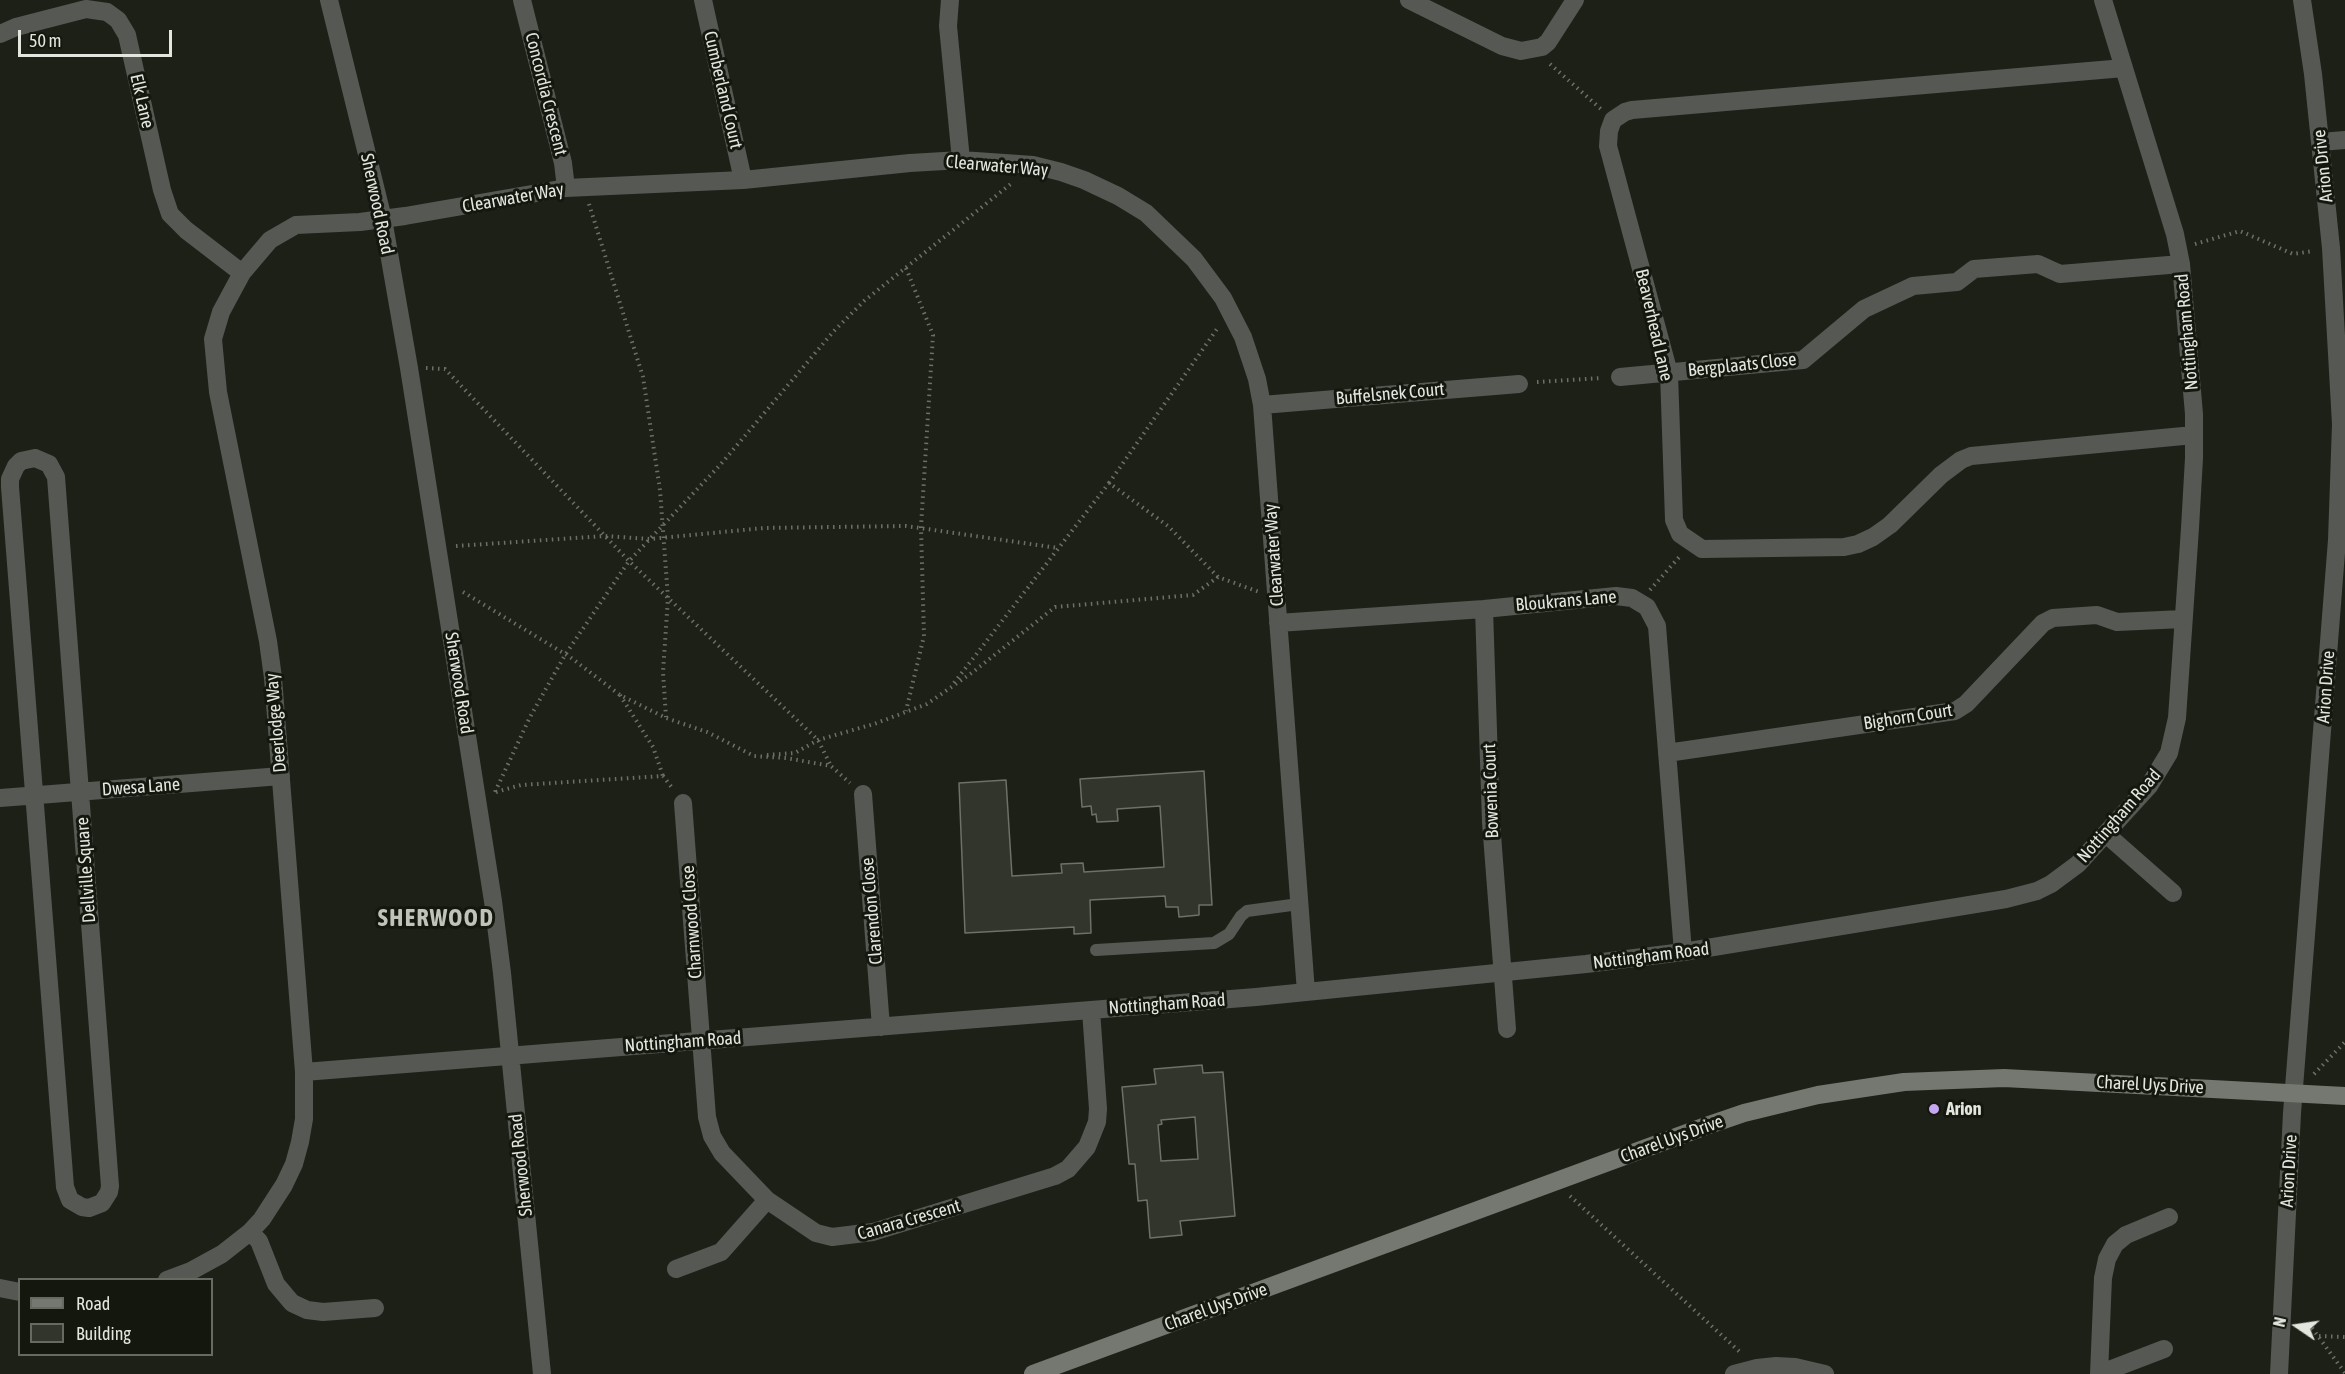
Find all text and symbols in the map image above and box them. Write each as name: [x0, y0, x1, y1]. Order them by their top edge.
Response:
scale bar: [21, 18, 176, 56]
street label: Cumberland Court: [699, 29, 747, 151]
text: 50 m: [29, 30, 61, 51]
street label: Concordia Crescent: [520, 30, 572, 158]
street label: Elk Lane: [125, 72, 159, 130]
street label: Arion Drive: [2308, 129, 2338, 203]
street label: Clearwater Way: [945, 151, 1049, 181]
street label: Sherwood Road: [356, 152, 398, 256]
street label: Clearwater Way: [461, 178, 565, 218]
street label: Beaverhead Lane: [1631, 267, 1677, 383]
street label: Nottingham Road: [2171, 273, 2203, 391]
street label: Bergplaats Close: [1687, 349, 1797, 381]
street label: Buffelsnek Court: [1335, 378, 1445, 410]
street label: Clearwater Way: [1260, 503, 1288, 607]
street label: Bloukrans Lane: [1515, 586, 1617, 616]
street label: Sherwood Road: [440, 631, 478, 735]
street label: Arion Drive: [2313, 650, 2339, 724]
street label: Deerlodge Way: [261, 672, 291, 774]
street label: Bighorn Court: [1862, 699, 1954, 735]
street label: Bowenia Court: [1479, 743, 1503, 839]
street label: Nottingham Road: [2072, 765, 2166, 867]
street label: Dwesa Lane: [101, 773, 181, 801]
street label: Dellville Square: [72, 816, 100, 924]
street label: Clarendon Close: [857, 857, 887, 965]
street label: Charnwood Close: [677, 865, 707, 979]
district label: SHERWOOD: [378, 904, 494, 932]
street label: Nottingham Road: [1592, 938, 1710, 974]
street label: Nottingham Road: [1108, 989, 1226, 1019]
street label: Nottingham Road: [624, 1027, 742, 1057]
street label: Charel Uys Drive: [2096, 1071, 2204, 1099]
place label: Arion: [1946, 1098, 1981, 1120]
marker: Arion: [1927, 1102, 1941, 1116]
street label: Charel Uys Drive: [1618, 1110, 1726, 1168]
street label: Sherwood Road: [505, 1113, 537, 1217]
street label: Arion Drive: [2276, 1134, 2302, 1208]
street label: Canara Crescent: [855, 1195, 963, 1245]
legend: [18, 1278, 213, 1356]
street label: Charel Uys Drive: [1162, 1278, 1270, 1336]
text: Road: [76, 1293, 110, 1314]
north arrow: [2267, 1296, 2327, 1356]
text: N: [2270, 1315, 2289, 1329]
text: Building: [76, 1323, 131, 1344]

